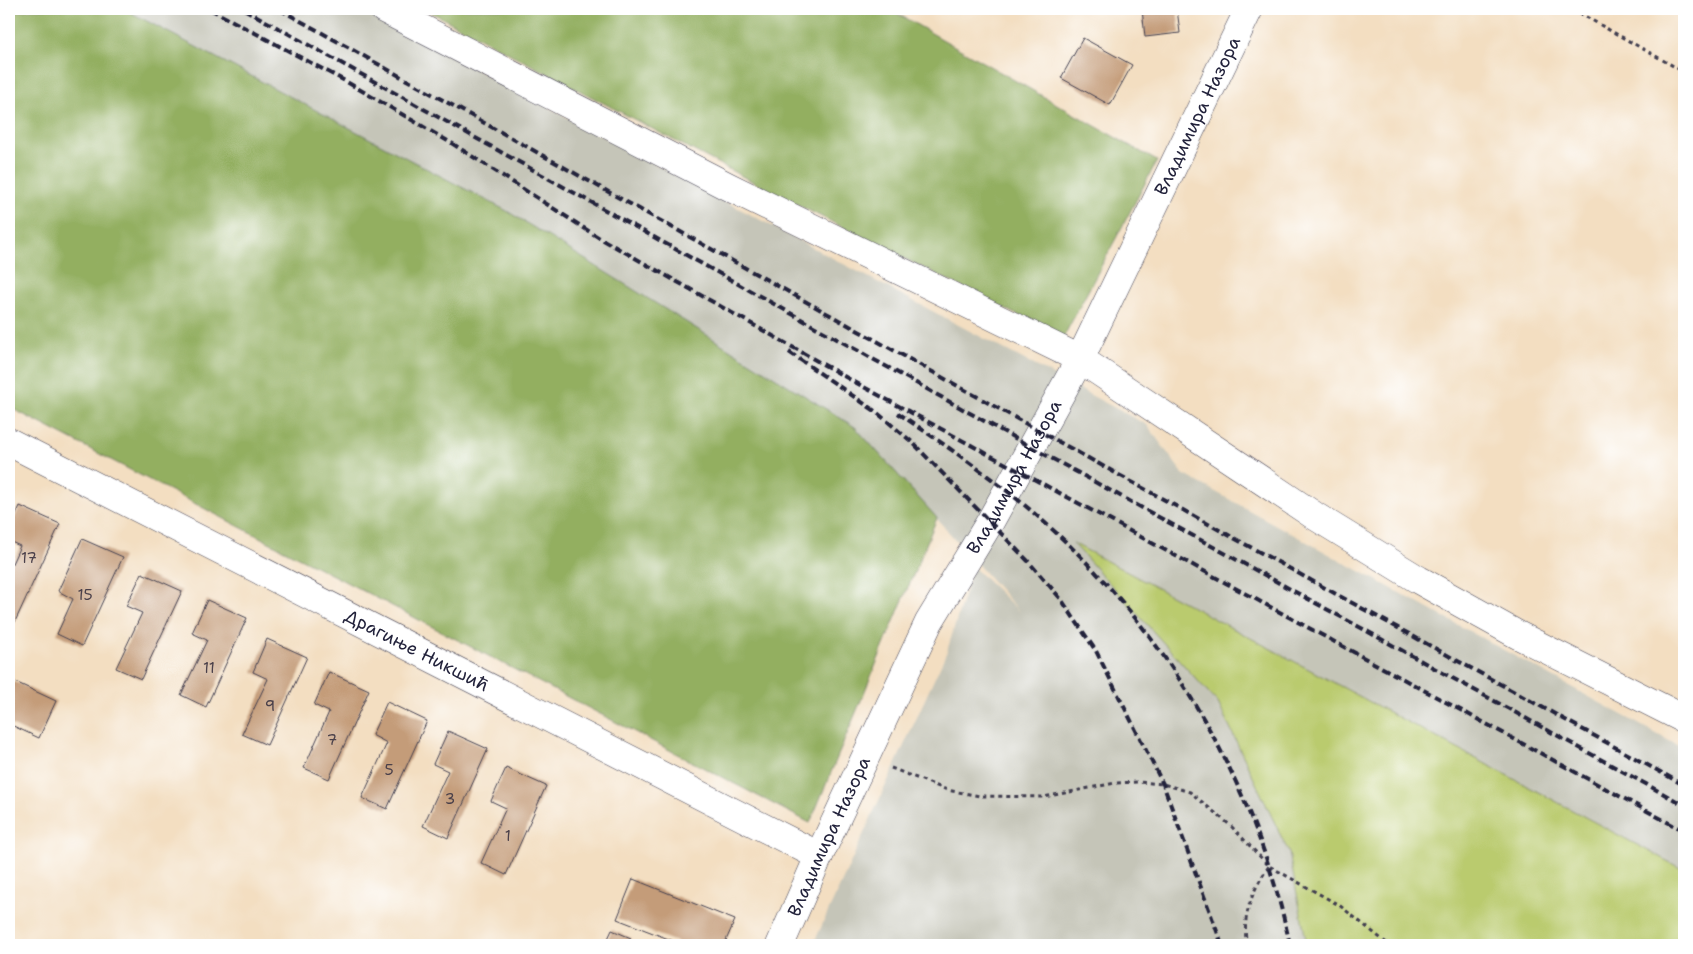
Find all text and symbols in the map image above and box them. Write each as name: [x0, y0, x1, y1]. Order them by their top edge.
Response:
street label: Владимира Назора: [1149, 33, 1246, 199]
street label: Владимира Назора: [961, 395, 1067, 559]
house number: 17: [21, 548, 37, 568]
house number: 15: [77, 585, 93, 605]
street label: Драгиње Никшић: [341, 604, 493, 697]
house number: 11: [203, 658, 215, 678]
house number: 9: [265, 696, 275, 716]
house number: 7: [327, 730, 337, 750]
street label: Владимира Назора: [782, 753, 876, 920]
house number: 5: [384, 760, 394, 780]
house number: 3: [445, 789, 455, 809]
house number: 1: [505, 826, 511, 846]

